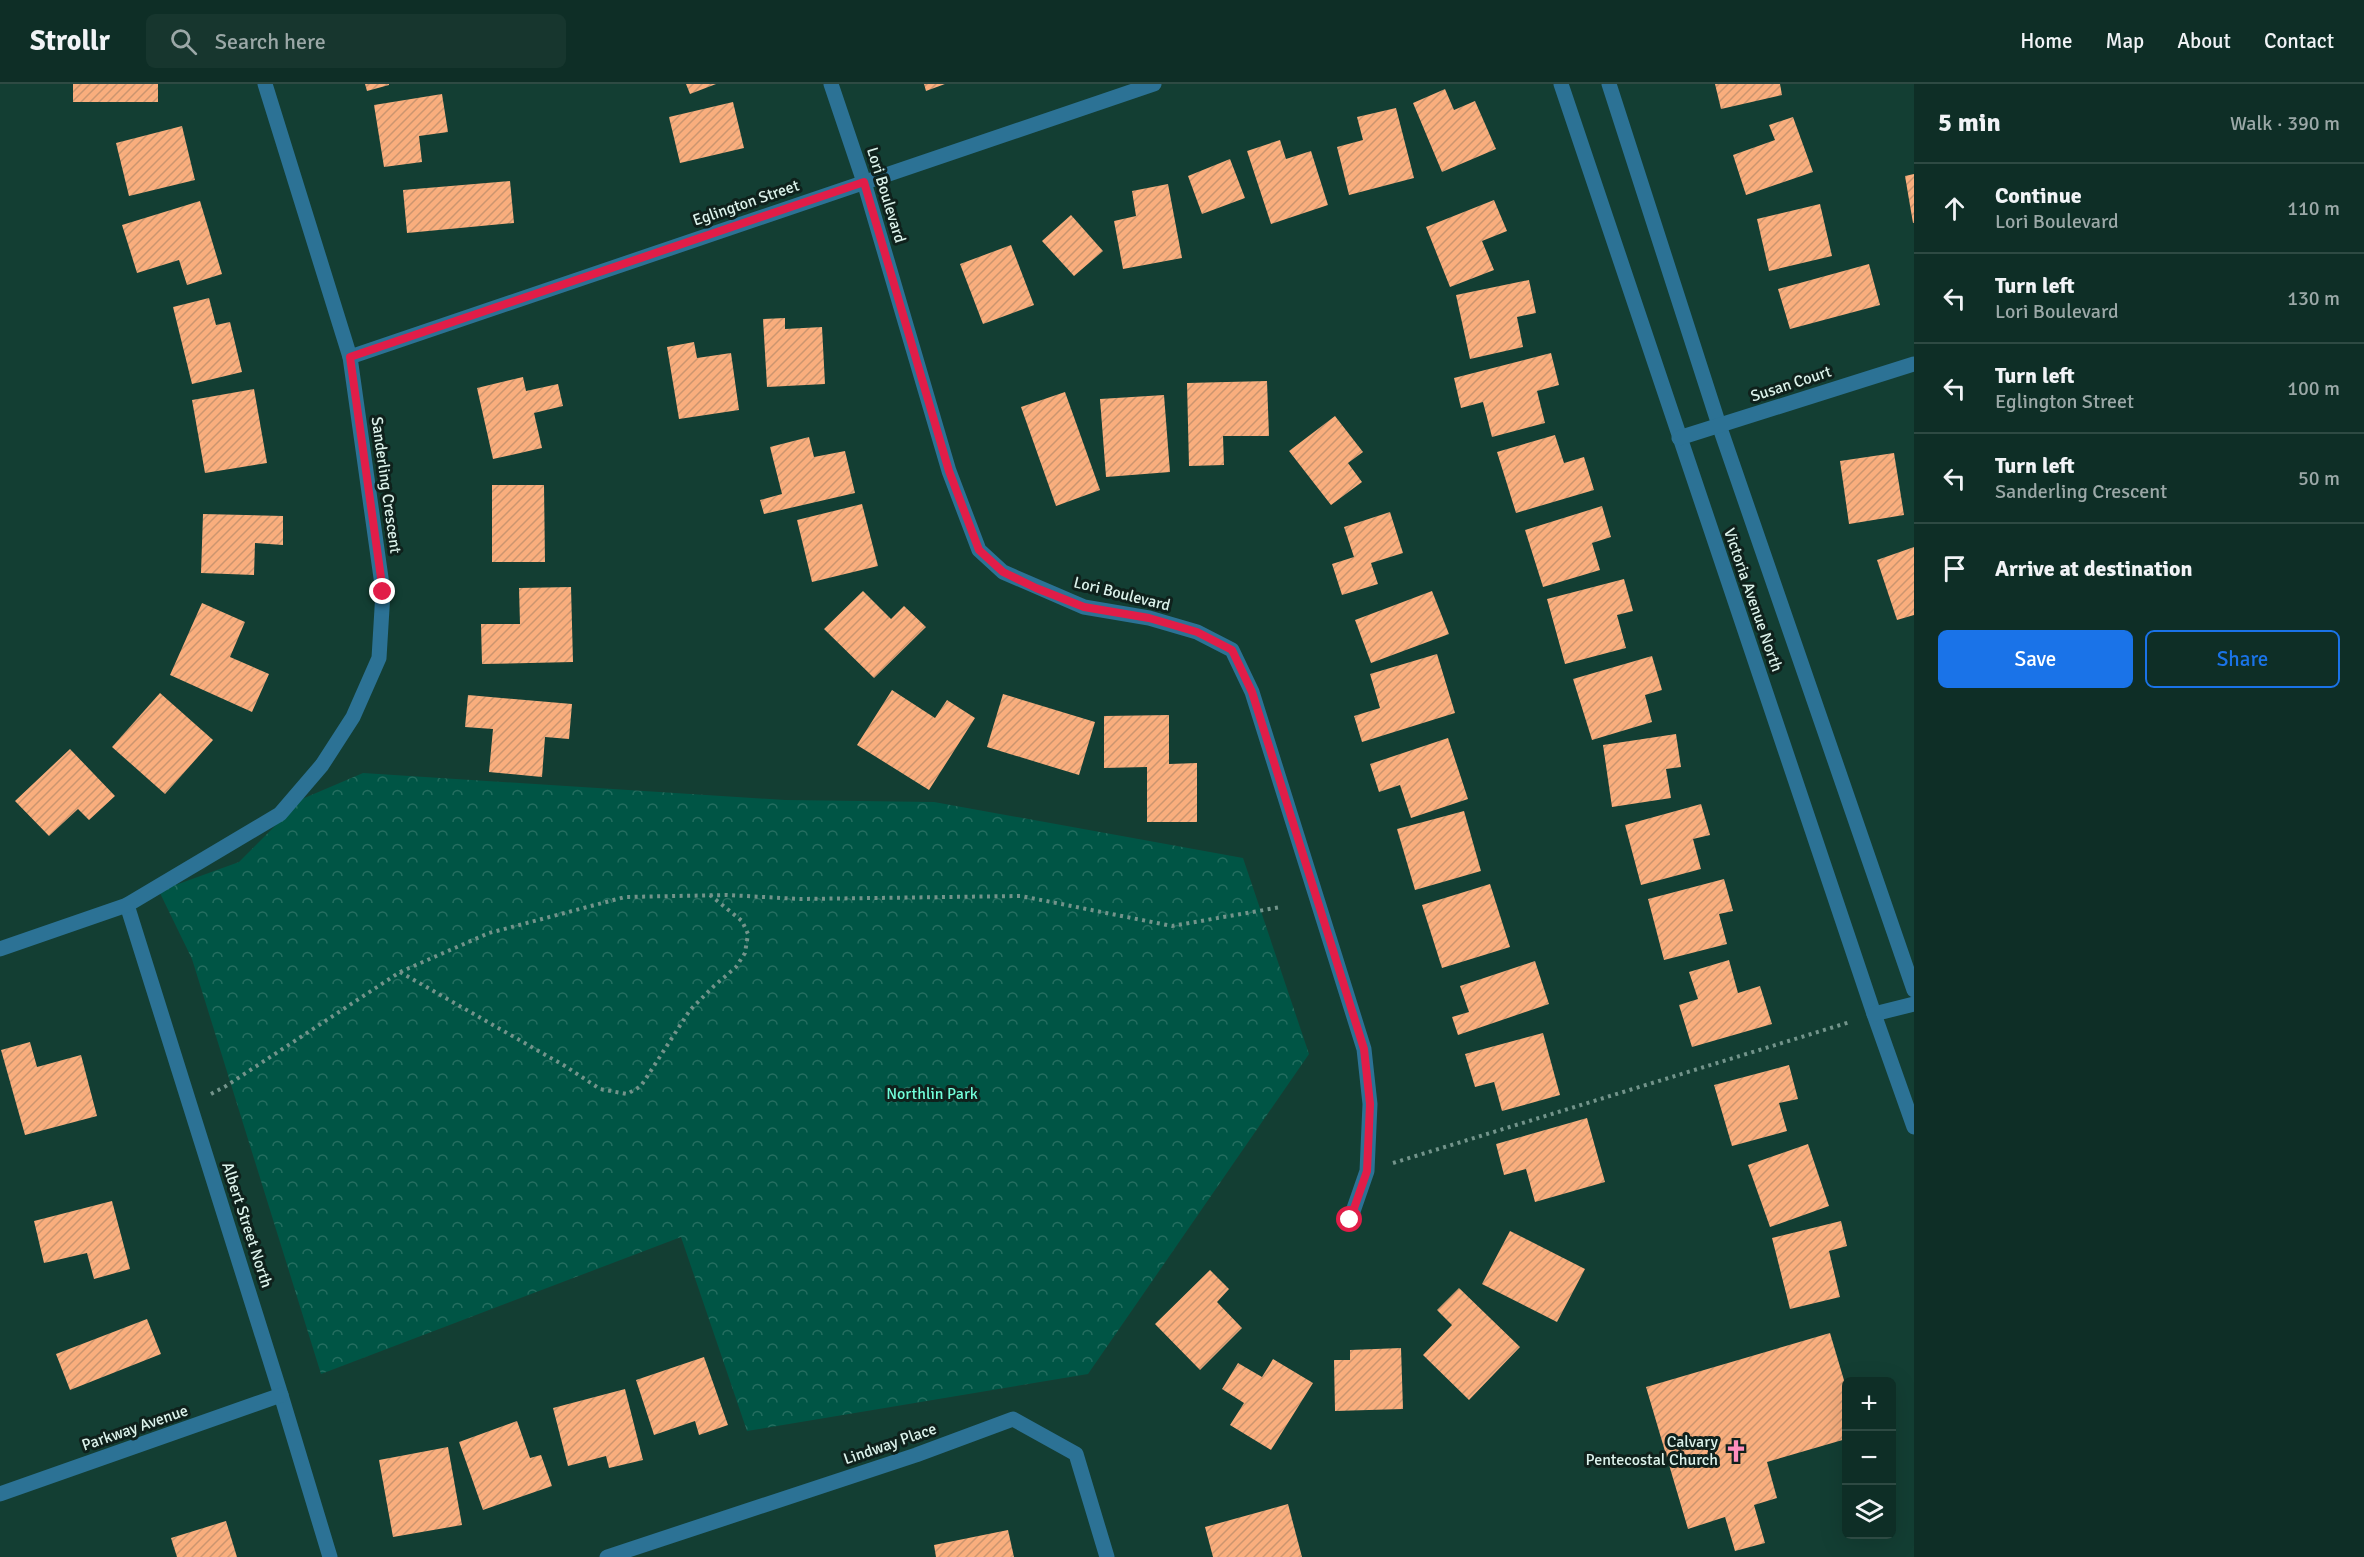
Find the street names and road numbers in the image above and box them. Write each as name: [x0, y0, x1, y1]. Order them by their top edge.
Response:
street label: Lori Boulevard: [862, 145, 910, 245]
street label: Eglington Street: [690, 175, 802, 231]
street label: Susan Court: [1748, 361, 1834, 406]
street label: Sanderling Crescent: [367, 415, 406, 555]
street label: Victoria Avenue North: [1719, 526, 1787, 674]
street label: Lori Boulevard: [1072, 572, 1172, 616]
street label: Albert Street North: [217, 1160, 277, 1290]
street label: Parkway Avenue: [79, 1400, 191, 1456]
street label: Lindway Place: [841, 1419, 939, 1469]

